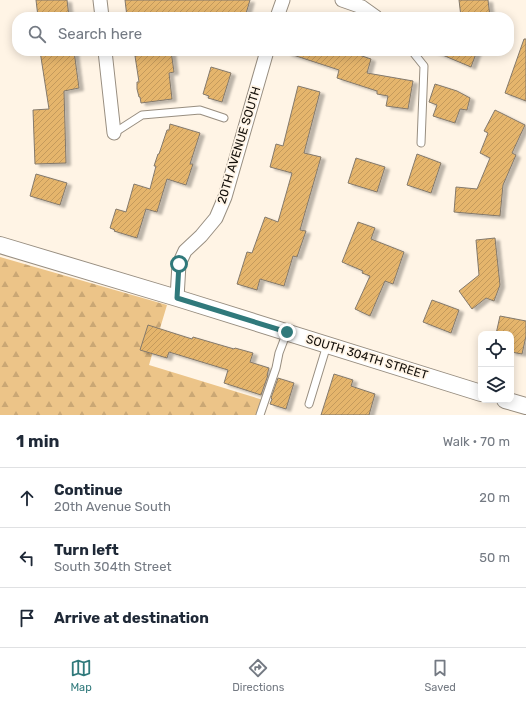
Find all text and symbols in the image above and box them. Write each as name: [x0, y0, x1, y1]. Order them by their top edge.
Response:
search box: [12, 12, 514, 56]
icon: search: [26, 23, 48, 45]
text: Search here: [58, 25, 142, 43]
street label: 20TH AVENUE SOUTH: [215, 85, 263, 205]
route start: [170, 255, 188, 273]
route end: [278, 323, 296, 341]
map controls: [478, 331, 514, 403]
button: locate: [478, 331, 514, 367]
street label: SOUTH 304TH STREET: [304, 332, 430, 382]
button: layers: [478, 367, 514, 403]
text: 1 min: [16, 431, 59, 451]
text: Walk · 70 m: [443, 434, 510, 449]
text: Continue: [54, 481, 123, 499]
icon: ahead: [16, 487, 38, 509]
text: 20 m: [479, 490, 510, 505]
text: 20th Avenue South: [54, 499, 171, 514]
text: Turn left: [54, 541, 119, 559]
icon: left: [16, 547, 38, 569]
text: 50 m: [479, 550, 510, 565]
text: South 304th Street: [54, 559, 171, 574]
icon: arrive: [16, 607, 38, 629]
text: Arrive at destination: [54, 609, 209, 627]
tab: Map: [70, 657, 92, 694]
tab: Directions: [232, 657, 284, 694]
tab: Saved: [425, 657, 456, 694]

